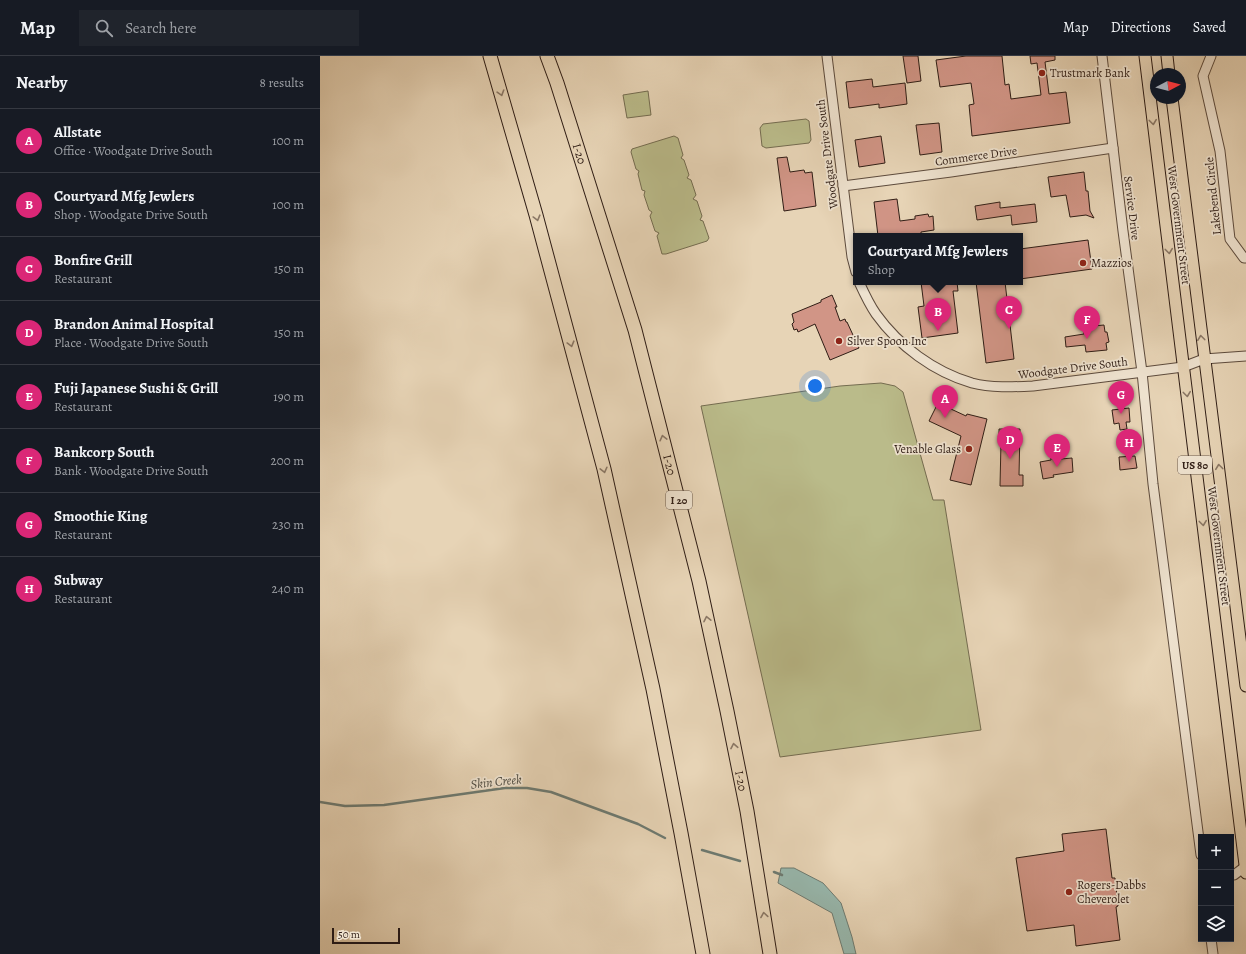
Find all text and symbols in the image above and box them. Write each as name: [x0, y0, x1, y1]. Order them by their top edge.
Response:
search box: [79, 10, 359, 46]
text: Map: [20, 15, 55, 41]
icon: search: [93, 17, 115, 39]
text: Search here: [125, 18, 197, 38]
text: Map: [1063, 18, 1089, 37]
text: Directions: [1111, 18, 1171, 37]
text: Saved: [1193, 18, 1226, 37]
place label: Trustmark Bank: [1050, 65, 1130, 81]
marker: Trustmark Bank: [1037, 68, 1047, 78]
north arrow: [1150, 68, 1186, 104]
text: Nearby: [16, 71, 67, 94]
text: 8 results: [260, 74, 304, 91]
one-way arrow: [496, 90, 505, 97]
street label: Woodgate Drive South: [812, 98, 842, 211]
one-way arrow: [1148, 119, 1157, 126]
text: Allstate: [54, 122, 101, 142]
text: A: [25, 132, 33, 149]
text: 100 m: [272, 132, 304, 149]
text: Office · Woodgate Drive South: [54, 142, 213, 159]
street label: I-20: [569, 142, 590, 166]
street label: Commerce Drive: [934, 142, 1018, 170]
street label: Lakebend Circle: [1201, 156, 1225, 236]
street label: West Government Street: [1164, 164, 1194, 285]
street label: Service Drive: [1120, 175, 1144, 241]
text: Courtyard Mfg Jewlers: [54, 186, 194, 206]
text: B: [25, 196, 33, 213]
text: 100 m: [272, 196, 304, 213]
text: Shop · Woodgate Drive South: [54, 206, 208, 223]
one-way arrow: [532, 214, 541, 221]
popup: [853, 233, 1023, 285]
text: Courtyard Mfg Jewlers: [868, 241, 1008, 261]
one-way arrow: [1164, 248, 1173, 255]
text: Bonfire Grill: [54, 250, 132, 270]
place label: Mazzios: [1091, 255, 1132, 271]
marker: Mazzios: [1078, 258, 1088, 268]
text: C: [25, 260, 33, 277]
text: 150 m: [274, 260, 304, 277]
text: Shop: [868, 261, 895, 278]
text: Restaurant: [54, 270, 112, 287]
pin: C: [996, 296, 1022, 329]
pin: B: [925, 298, 951, 331]
pin: F: [1074, 306, 1100, 339]
text: Brandon Animal Hospital: [54, 314, 213, 334]
text: D: [24, 324, 34, 341]
text: 150 m: [274, 324, 304, 341]
place label: Silver Spoon Inc: [847, 333, 927, 349]
text: Place · Woodgate Drive South: [54, 334, 209, 351]
one-way arrow: [1197, 335, 1206, 341]
marker: Silver Spoon Inc: [834, 336, 844, 346]
one-way arrow: [566, 340, 575, 347]
street label: Woodgate Drive South: [1016, 353, 1129, 383]
your location: [805, 376, 825, 396]
text: Fuji Japanese Sushi & Grill: [54, 378, 218, 398]
pin: G: [1108, 381, 1134, 414]
pin: A: [932, 385, 958, 418]
text: E: [25, 388, 33, 405]
text: 190 m: [273, 388, 304, 405]
one-way arrow: [1182, 391, 1191, 397]
text: Restaurant: [54, 398, 112, 415]
pin: D: [997, 426, 1023, 459]
pin: H: [1116, 429, 1142, 462]
pin: E: [1044, 434, 1070, 467]
one-way arrow: [659, 435, 668, 442]
place label: Venable Glass: [893, 441, 961, 457]
text: Bankcorp South: [54, 442, 154, 462]
marker: Venable Glass: [964, 444, 974, 454]
text: F: [26, 452, 32, 469]
text: 200 m: [271, 452, 304, 469]
street label: I-20: [659, 453, 680, 477]
road number: US 80: [1178, 456, 1212, 474]
text: Bank · Woodgate Drive South: [54, 462, 208, 479]
one-way arrow: [1215, 464, 1224, 470]
one-way arrow: [599, 466, 607, 473]
street label: West Government Street: [1204, 485, 1234, 606]
road number: I 20: [666, 491, 692, 509]
text: Smoothie King: [54, 506, 147, 526]
text: G: [25, 516, 33, 533]
text: 230 m: [272, 516, 304, 533]
one-way arrow: [1198, 520, 1207, 526]
text: Restaurant: [54, 526, 112, 543]
text: Subway: [54, 570, 103, 590]
text: H: [24, 580, 34, 597]
text: 240 m: [272, 580, 304, 597]
text: Restaurant: [54, 590, 112, 607]
one-way arrow: [704, 616, 712, 622]
one-way arrow: [730, 743, 739, 749]
street label: I-20: [731, 769, 751, 792]
water label: Skin Creek: [470, 770, 523, 793]
map controls: [1198, 834, 1234, 942]
button: +: [1198, 834, 1234, 870]
button: −: [1198, 870, 1234, 906]
place label: Rogers-Dabbs Cheverolet: [1077, 877, 1146, 907]
marker: Rogers-Dabbs Cheverolet: [1064, 887, 1074, 897]
button: layers: [1198, 906, 1234, 942]
one-way arrow: [760, 912, 769, 919]
scale bar: [332, 926, 400, 945]
text: 50 m: [338, 927, 360, 942]

